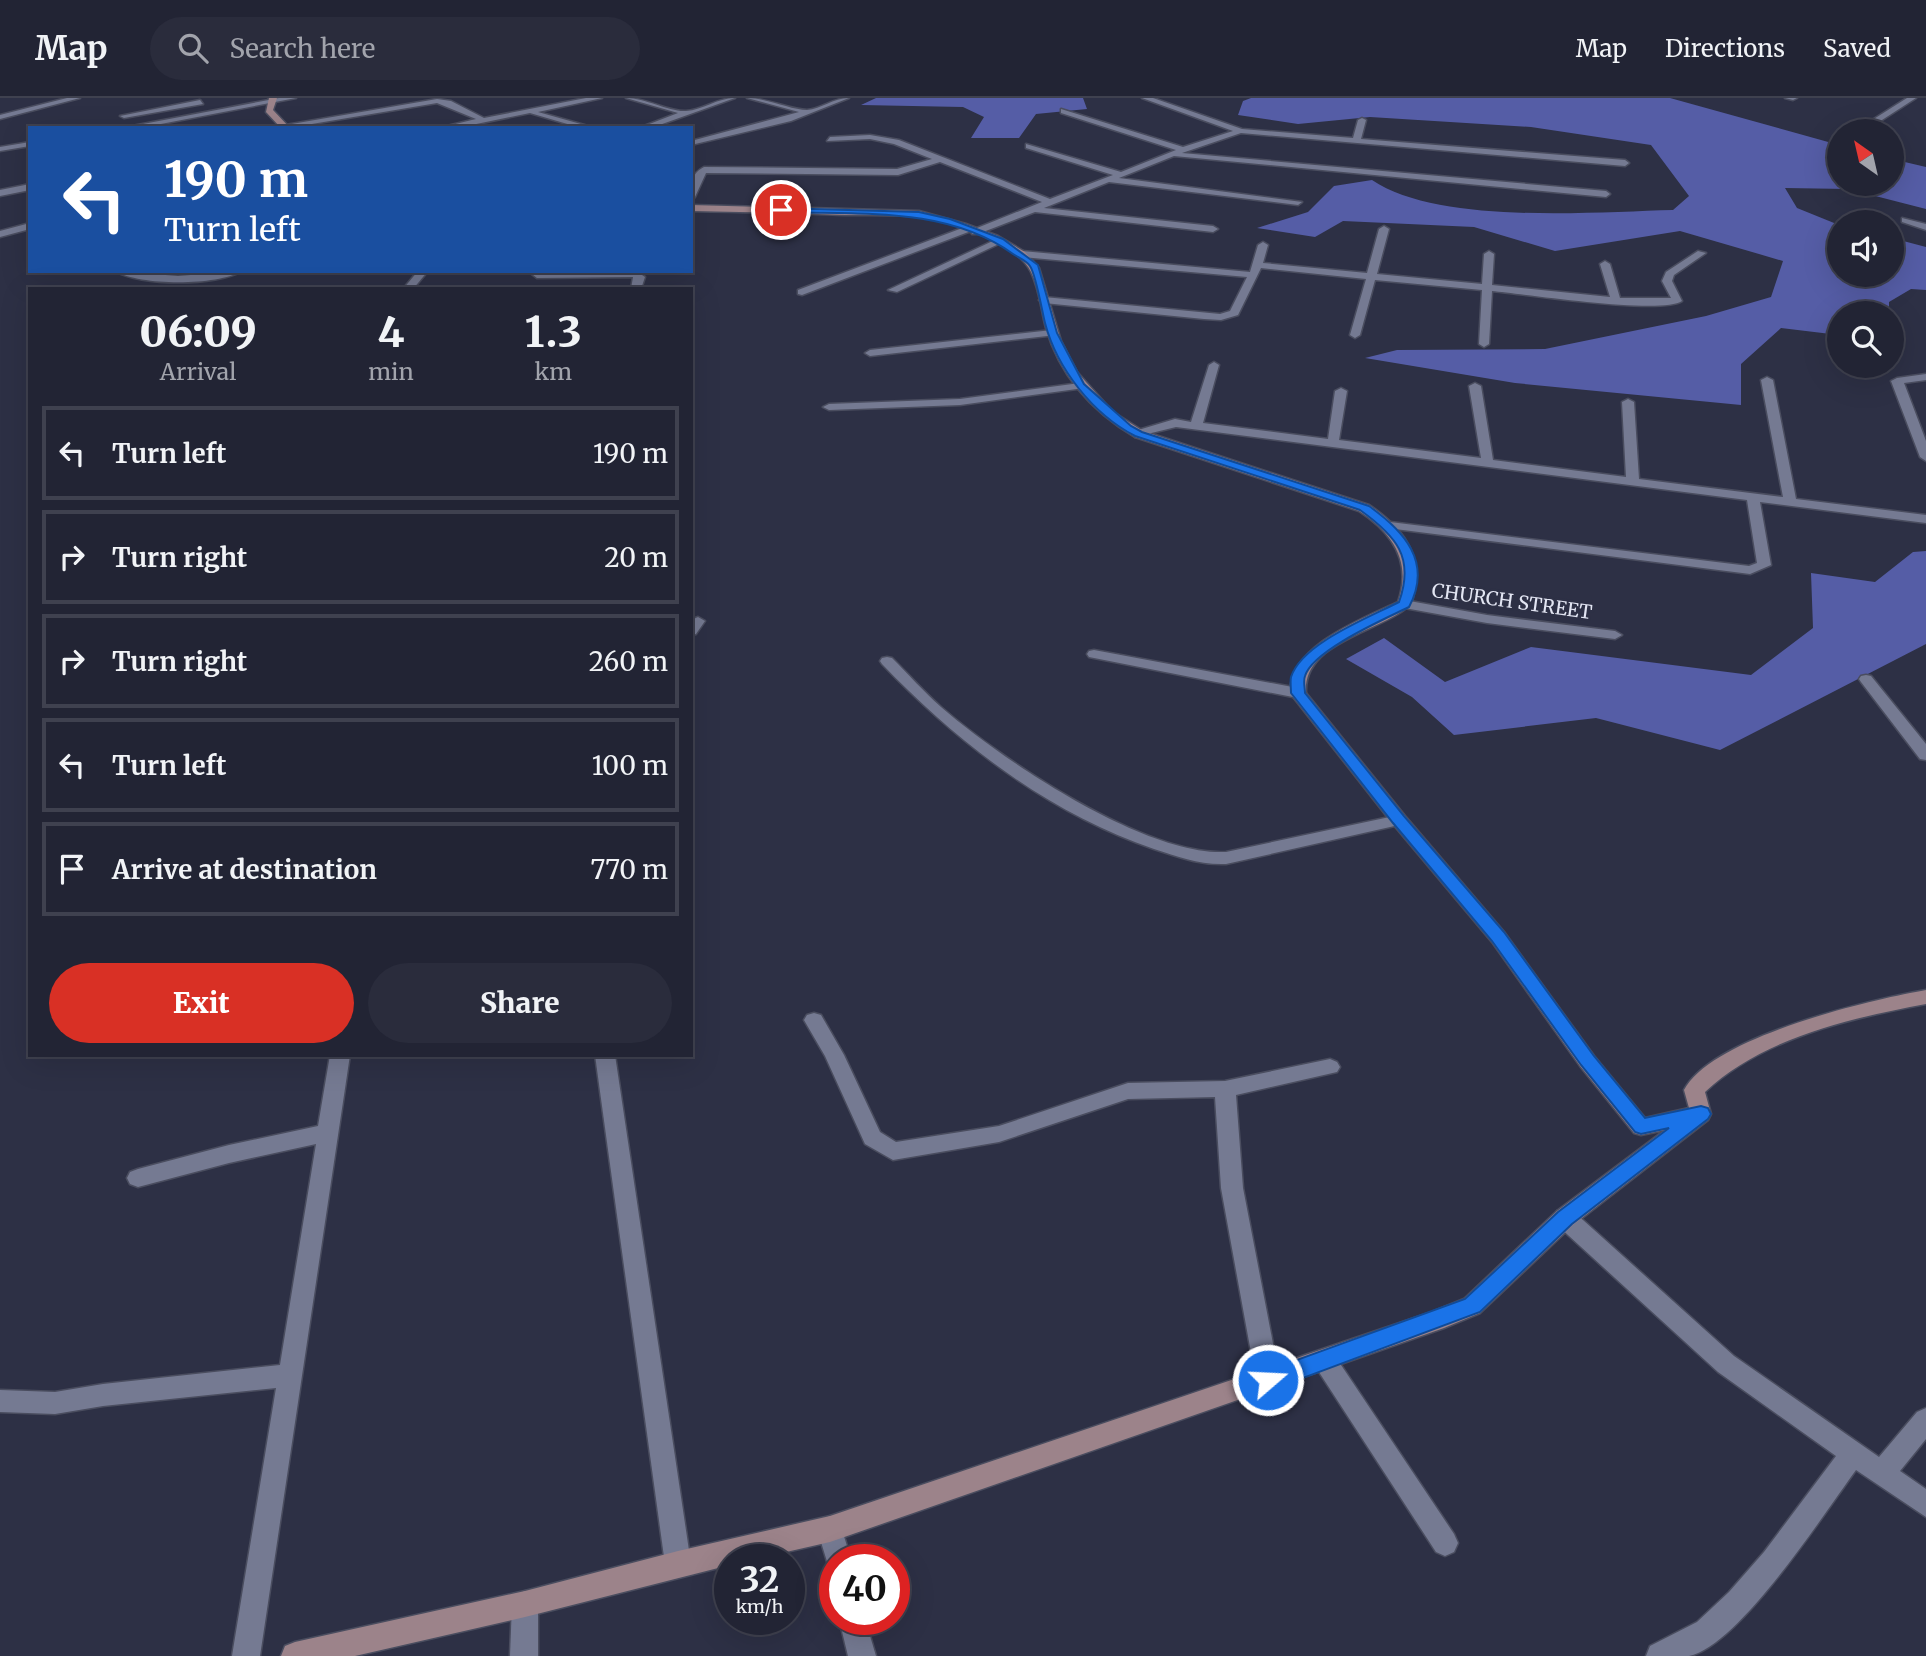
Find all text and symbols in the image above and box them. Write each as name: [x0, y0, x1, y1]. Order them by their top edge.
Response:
search box: [150, 17, 640, 80]
text: Map: [35, 28, 108, 69]
icon: search: [174, 29, 212, 67]
text: Search here: [230, 32, 375, 65]
text: Map: [1576, 33, 1627, 64]
text: Directions: [1665, 33, 1785, 64]
text: Saved: [1823, 33, 1891, 64]
north arrow: [1827, 119, 1904, 196]
map controls: [1827, 119, 1904, 378]
text: 190 m: [164, 149, 308, 210]
icon: left: [49, 154, 140, 245]
pin: [751, 180, 811, 240]
icon: arrive: [762, 191, 800, 229]
text: Turn left: [164, 210, 301, 250]
button: sound: [1827, 210, 1904, 287]
button: search: [1827, 301, 1904, 378]
text: 06:09: [139, 306, 257, 358]
text: 4: [377, 306, 404, 358]
text: 1.3: [525, 306, 582, 358]
text: Arrival: [160, 357, 236, 386]
text: min: [368, 357, 414, 386]
text: km: [535, 357, 572, 386]
icon: left: [53, 434, 91, 472]
text: Turn left: [112, 437, 226, 470]
text: 190 m: [593, 437, 668, 470]
icon: right: [53, 538, 91, 576]
text: Turn right: [112, 541, 247, 574]
text: 20 m: [604, 541, 668, 574]
street label: CHURCH STREET: [1430, 578, 1594, 624]
icon: right: [53, 642, 91, 680]
text: Turn right: [112, 645, 247, 678]
text: 260 m: [589, 645, 668, 678]
icon: left: [53, 746, 91, 784]
text: Turn left: [112, 749, 226, 782]
text: 100 m: [592, 749, 668, 782]
icon: arrive: [53, 850, 91, 888]
text: Arrive at destination: [112, 853, 377, 886]
text: 770 m: [590, 853, 668, 886]
button: Exit: [49, 963, 354, 1043]
button: Share: [368, 963, 672, 1043]
position arrow: [1231, 1343, 1305, 1417]
speed limit sign: 40: [819, 1544, 910, 1635]
text: 32: [740, 1558, 779, 1602]
text: km/h: [736, 1595, 783, 1618]

